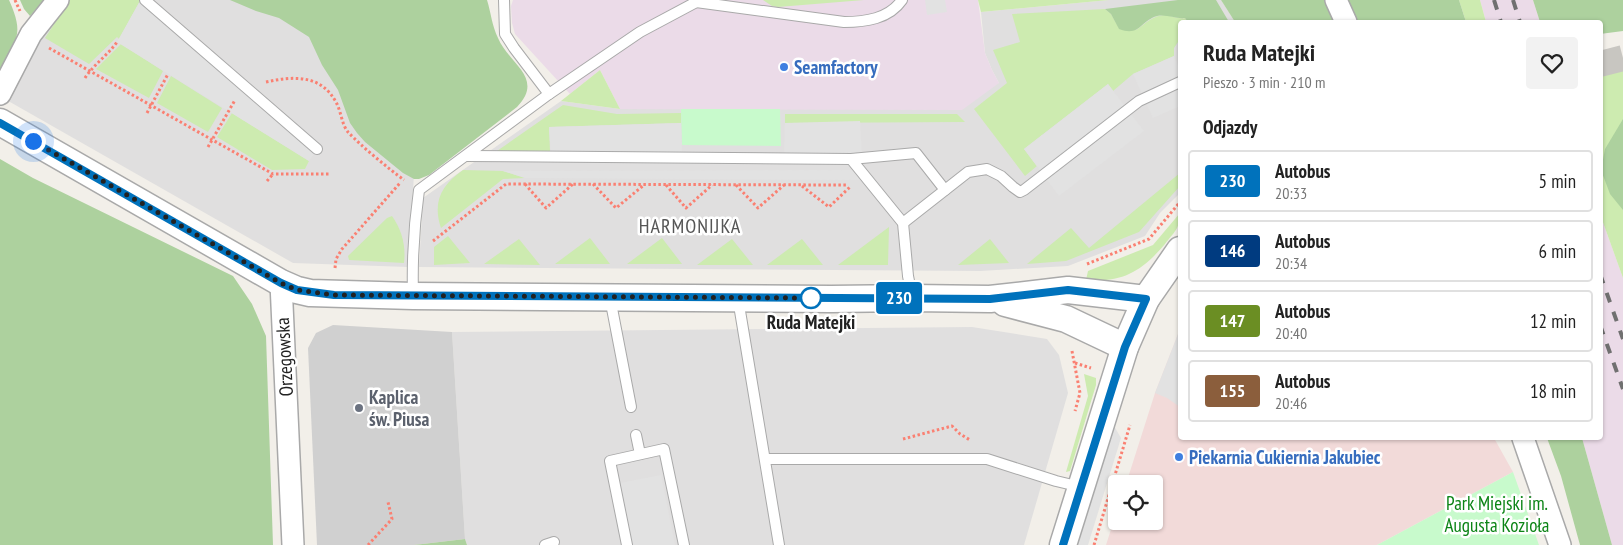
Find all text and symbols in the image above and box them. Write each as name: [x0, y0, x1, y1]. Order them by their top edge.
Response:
text: Ruda Matejki: [1203, 37, 1315, 68]
button: heart: [1526, 37, 1578, 89]
place label: Seamfactory: [794, 55, 878, 79]
marker: Seamfactory: [778, 61, 790, 73]
text: Pieszo · 3 min · 210 m: [1203, 72, 1325, 92]
text: Odjazdy: [1203, 115, 1257, 139]
your location: [21, 129, 46, 154]
text: Autobus: [1275, 159, 1331, 183]
text: 230: [1220, 169, 1245, 192]
text: 5 min: [1539, 169, 1576, 193]
text: 20:33: [1275, 183, 1307, 203]
district label: HARMONIJKA: [639, 213, 741, 239]
text: Autobus: [1275, 229, 1331, 253]
text: 146: [1220, 239, 1245, 262]
text: 6 min: [1539, 239, 1576, 263]
text: 20:34: [1275, 253, 1307, 273]
line badge: 230: [870, 282, 928, 314]
text: 230: [886, 286, 912, 309]
marker: Ruda Matejki: [800, 287, 822, 309]
text: Autobus: [1275, 299, 1331, 323]
text: 147: [1220, 309, 1245, 332]
text: 12 min: [1530, 309, 1576, 333]
place label: Ruda Matejki: [767, 310, 855, 334]
street label: Orzegowska: [270, 317, 298, 397]
text: 20:40: [1275, 323, 1307, 343]
text: Autobus: [1275, 369, 1331, 393]
text: 155: [1220, 379, 1245, 402]
text: 18 min: [1530, 379, 1576, 403]
place label: Kaplica św. Piusa: [369, 385, 429, 431]
text: 20:46: [1275, 393, 1307, 413]
marker: Kaplica św. Piusa: [353, 402, 365, 414]
place label: Piekarnia Cukiernia Jakubiec: [1189, 445, 1381, 469]
marker: Piekarnia Cukiernia Jakubiec: [1173, 451, 1185, 463]
map controls: [1108, 475, 1163, 530]
button: locate: [1108, 475, 1163, 530]
park label: Park Miejski im. Augusta Kozioła: [1445, 491, 1549, 537]

